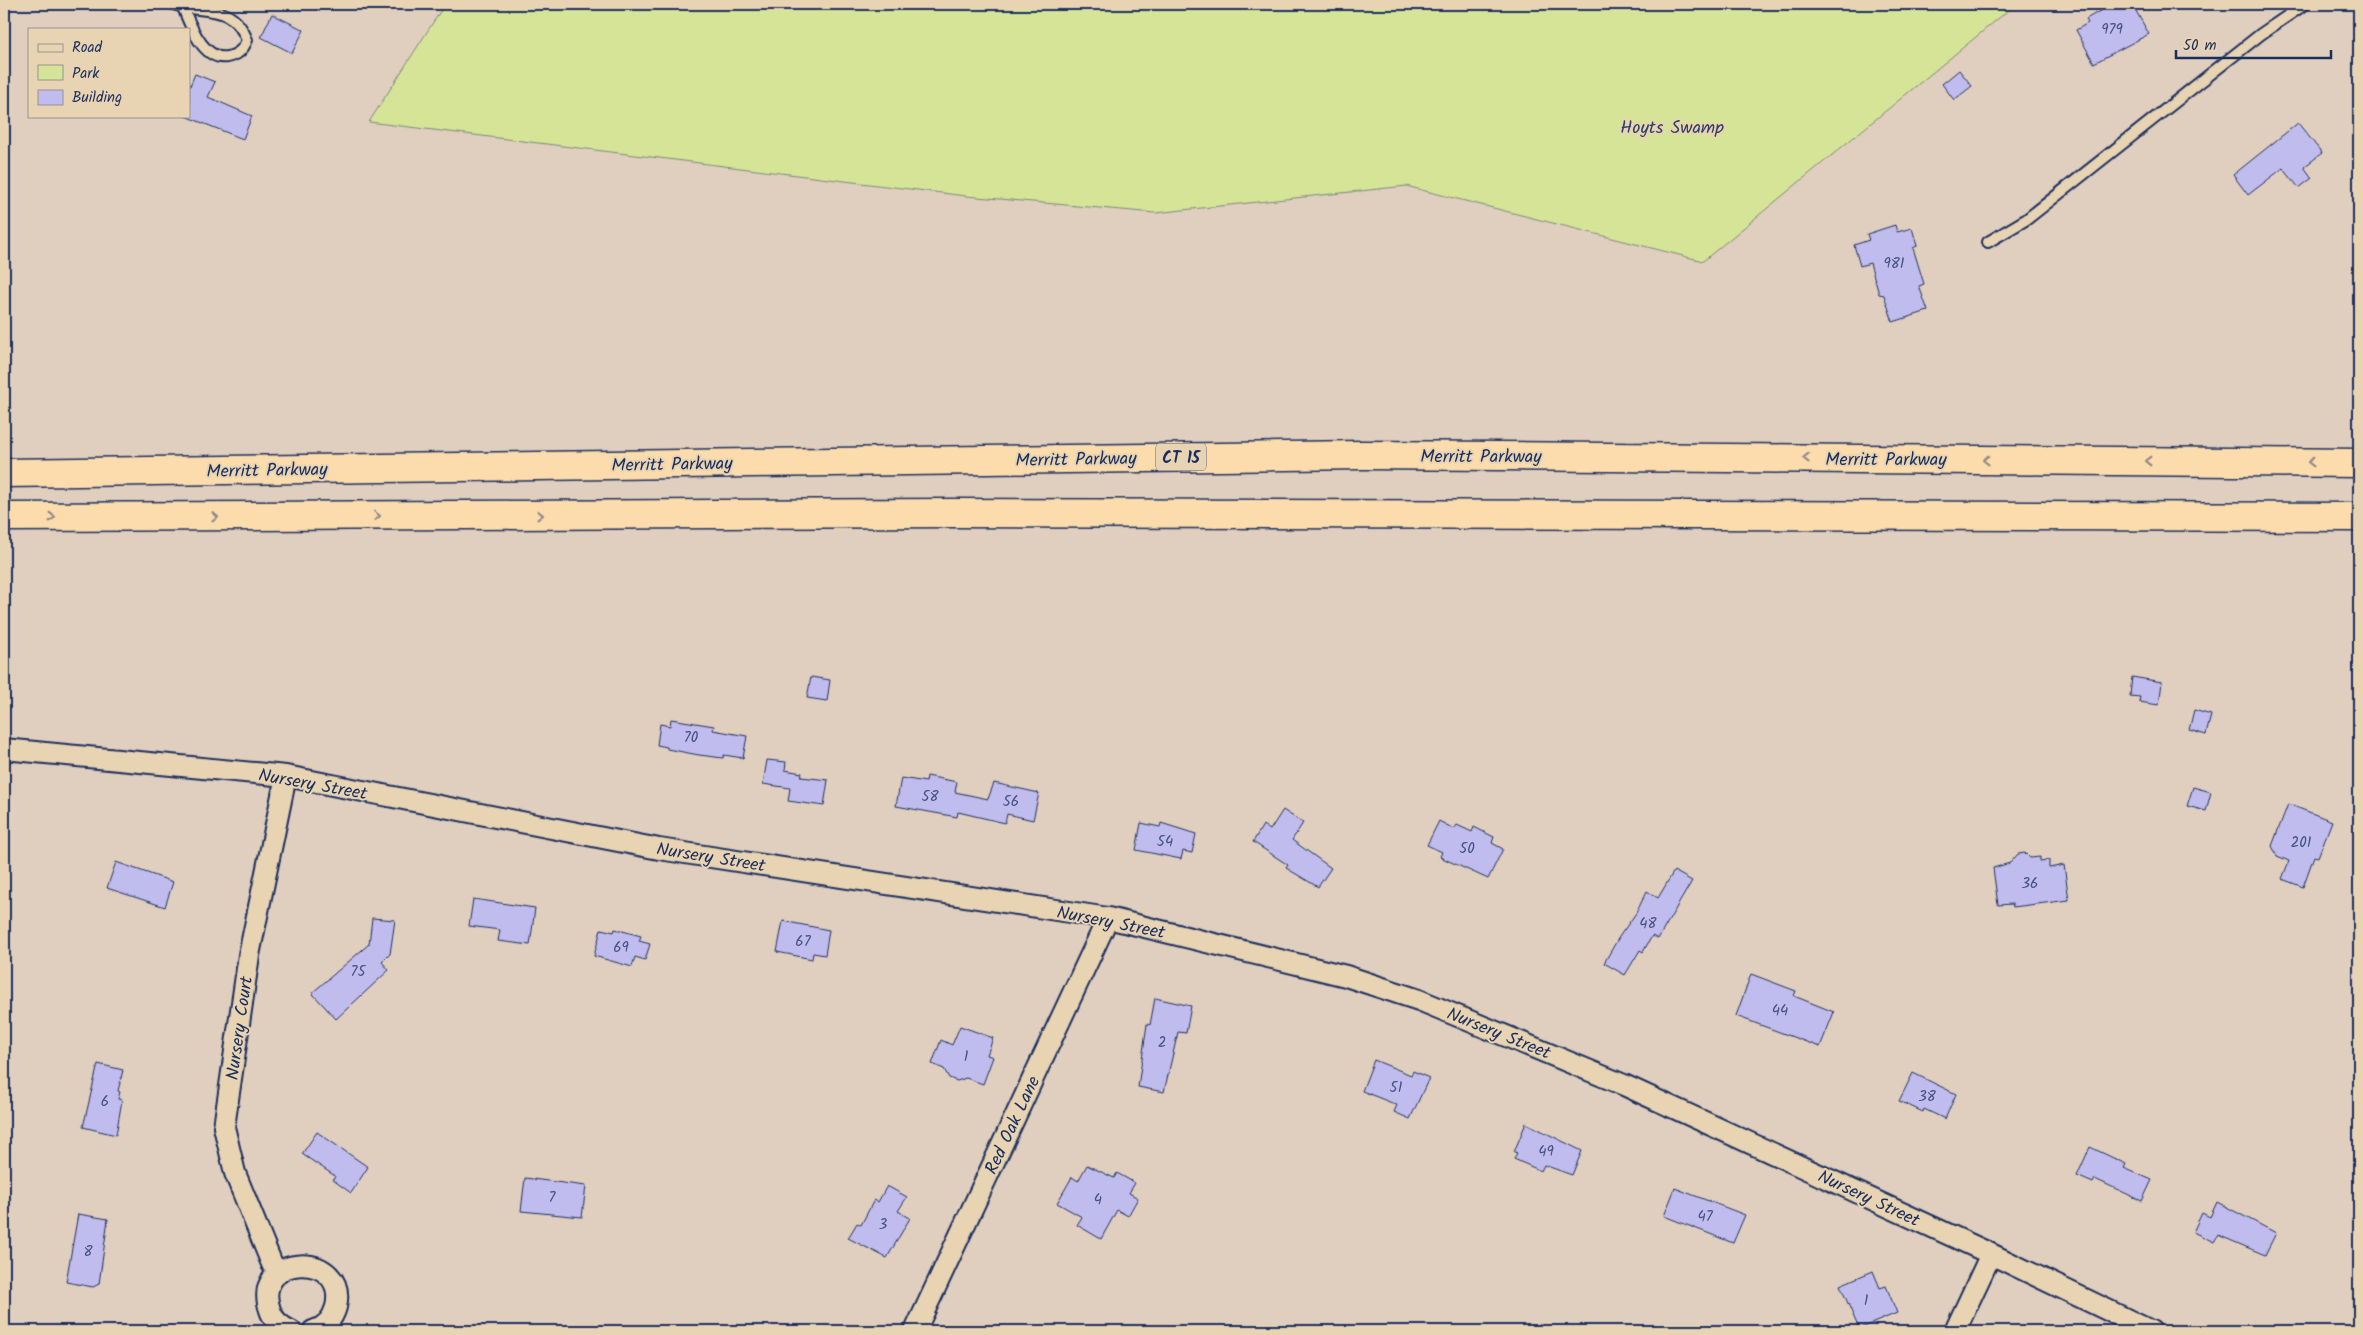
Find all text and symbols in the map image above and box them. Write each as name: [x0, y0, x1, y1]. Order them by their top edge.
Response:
house number: 979: [2101, 18, 2123, 42]
legend: [28, 28, 190, 118]
scale bar: [2176, 28, 2330, 60]
text: 50 m: [2183, 34, 2217, 58]
text: Road: [72, 36, 103, 60]
text: Park: [72, 62, 100, 86]
text: Building: [72, 86, 122, 110]
park label: Hoyts Swamp: [1620, 114, 1724, 143]
house number: 981: [1883, 252, 1905, 276]
street label: Merritt Parkway: [1420, 443, 1542, 472]
road number: CT 15: [1156, 444, 1206, 471]
street label: Merritt Parkway: [1015, 445, 1137, 476]
street label: Merritt Parkway: [1825, 446, 1947, 475]
street label: Merritt Parkway: [611, 450, 733, 481]
one-way arrow: [1801, 453, 1809, 463]
one-way arrow: [1981, 455, 1989, 465]
street label: Merritt Parkway: [206, 456, 328, 487]
one-way arrow: [2144, 456, 2152, 466]
one-way arrow: [2306, 457, 2314, 467]
one-way arrow: [536, 510, 544, 520]
one-way arrow: [374, 511, 382, 521]
one-way arrow: [49, 512, 57, 522]
one-way arrow: [212, 512, 219, 522]
house number: 70: [684, 726, 699, 750]
street label: Nursery Street: [256, 762, 370, 809]
house number: 58: [921, 785, 940, 809]
house number: 56: [1003, 790, 1019, 814]
house number: 54: [1157, 830, 1173, 854]
house number: 201: [2291, 831, 2312, 855]
street label: Nursery Street: [654, 836, 768, 882]
house number: 50: [1459, 837, 1475, 861]
house number: 36: [2022, 872, 2038, 896]
street label: Nursery Street: [1054, 899, 1168, 948]
house number: 48: [1639, 912, 1658, 936]
house number: 67: [795, 930, 812, 954]
house number: 69: [613, 936, 630, 960]
house number: 75: [351, 960, 366, 984]
street label: Nursery Court: [219, 973, 262, 1082]
house number: 44: [1772, 999, 1788, 1023]
street label: Nursery Street: [1442, 1000, 1556, 1069]
house number: 2: [1158, 1031, 1166, 1055]
house number: 1: [964, 1045, 969, 1069]
street label: Red Oak Lane: [978, 1072, 1049, 1180]
house number: 51: [1390, 1076, 1403, 1100]
house number: 38: [1918, 1085, 1937, 1109]
house number: 6: [101, 1090, 109, 1114]
house number: 49: [1538, 1140, 1554, 1164]
street label: Nursery Street: [1812, 1163, 1925, 1236]
house number: 7: [549, 1186, 557, 1210]
house number: 4: [1094, 1188, 1102, 1212]
house number: 47: [1697, 1205, 1714, 1229]
house number: 3: [879, 1213, 888, 1237]
house number: 8: [83, 1240, 93, 1264]
house number: 1: [1864, 1289, 1869, 1313]

